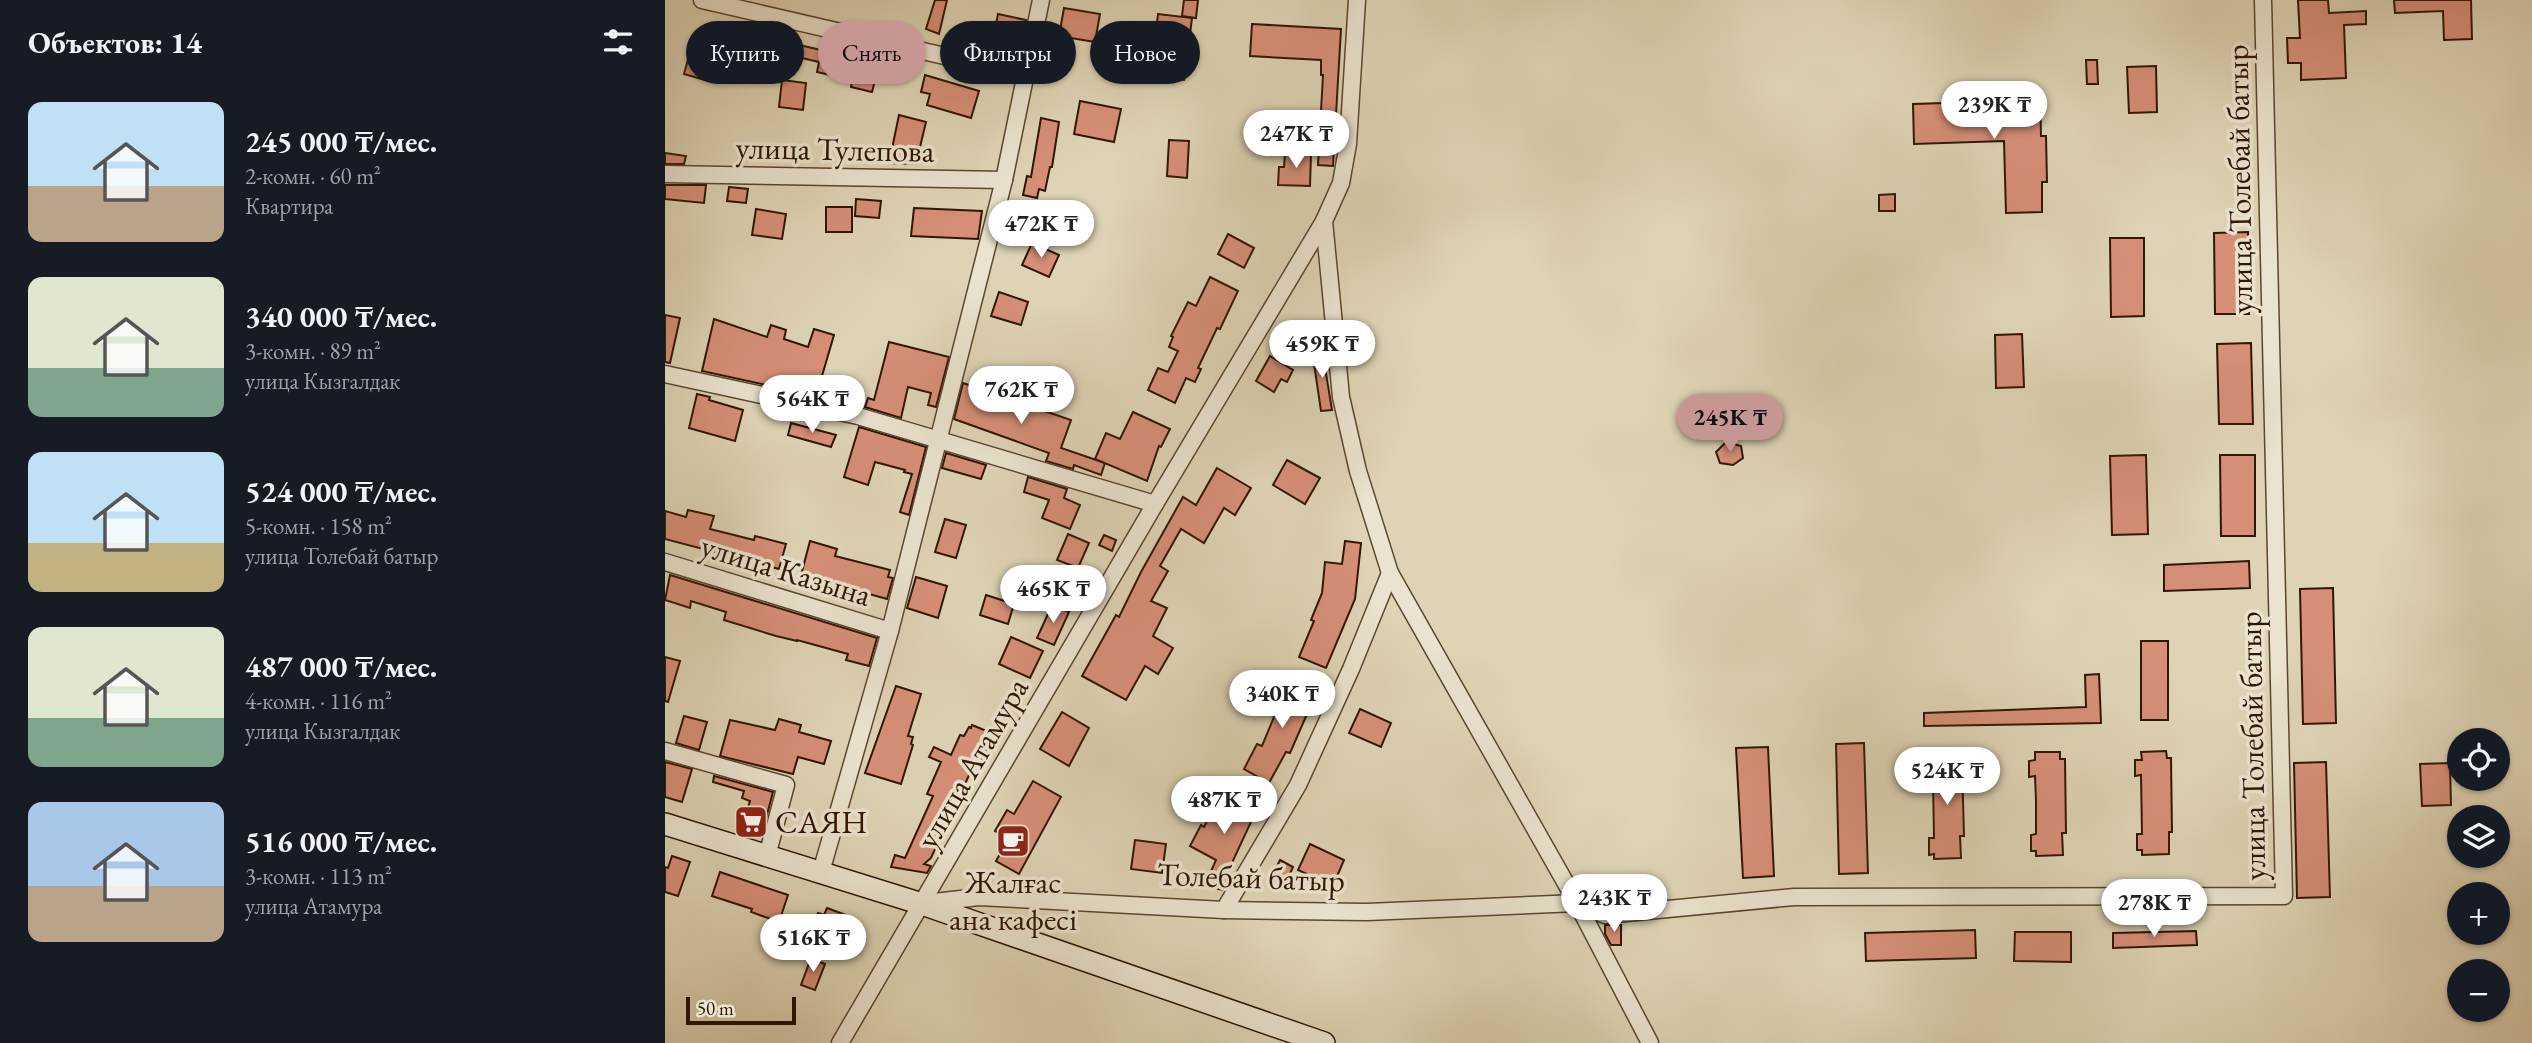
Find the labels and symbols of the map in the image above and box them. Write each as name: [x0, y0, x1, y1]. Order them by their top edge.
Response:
street label: улица Толебай батыр: [2216, 44, 2262, 314]
pin: 239K ₸: [1937, 82, 2051, 141]
pin: 247K ₸: [1239, 110, 1353, 170]
street label: улица Тулепова: [735, 126, 935, 172]
pin: 472K ₸: [984, 201, 1098, 260]
pin: 459K ₸: [1265, 320, 1379, 380]
pin: 762K ₸: [964, 366, 1078, 426]
pin: 564K ₸: [755, 376, 869, 435]
pin: 245K ₸: [1673, 394, 1787, 454]
street label: улица Казына: [696, 524, 876, 616]
pin: 465K ₸: [996, 566, 1110, 625]
street label: улица Толебай батыр: [2229, 611, 2275, 881]
street label: улица Атамура: [906, 670, 1038, 856]
pin: 340K ₸: [1225, 670, 1339, 730]
pin: 524K ₸: [1890, 748, 2004, 807]
pin: 487K ₸: [1167, 776, 1281, 836]
place label: САЯН: [775, 801, 867, 843]
supermarket icon: САЯН: [732, 803, 770, 841]
cafe icon: Жалғас ана кафесі: [994, 822, 1032, 860]
street label: Толебай батыр: [1156, 853, 1346, 901]
place label: Жалғас ана кафесі: [949, 861, 1077, 940]
pin: 243K ₸: [1557, 874, 1671, 934]
pin: 278K ₸: [2097, 880, 2211, 939]
pin: 516K ₸: [756, 914, 870, 974]
scale bar: [686, 994, 796, 1026]

